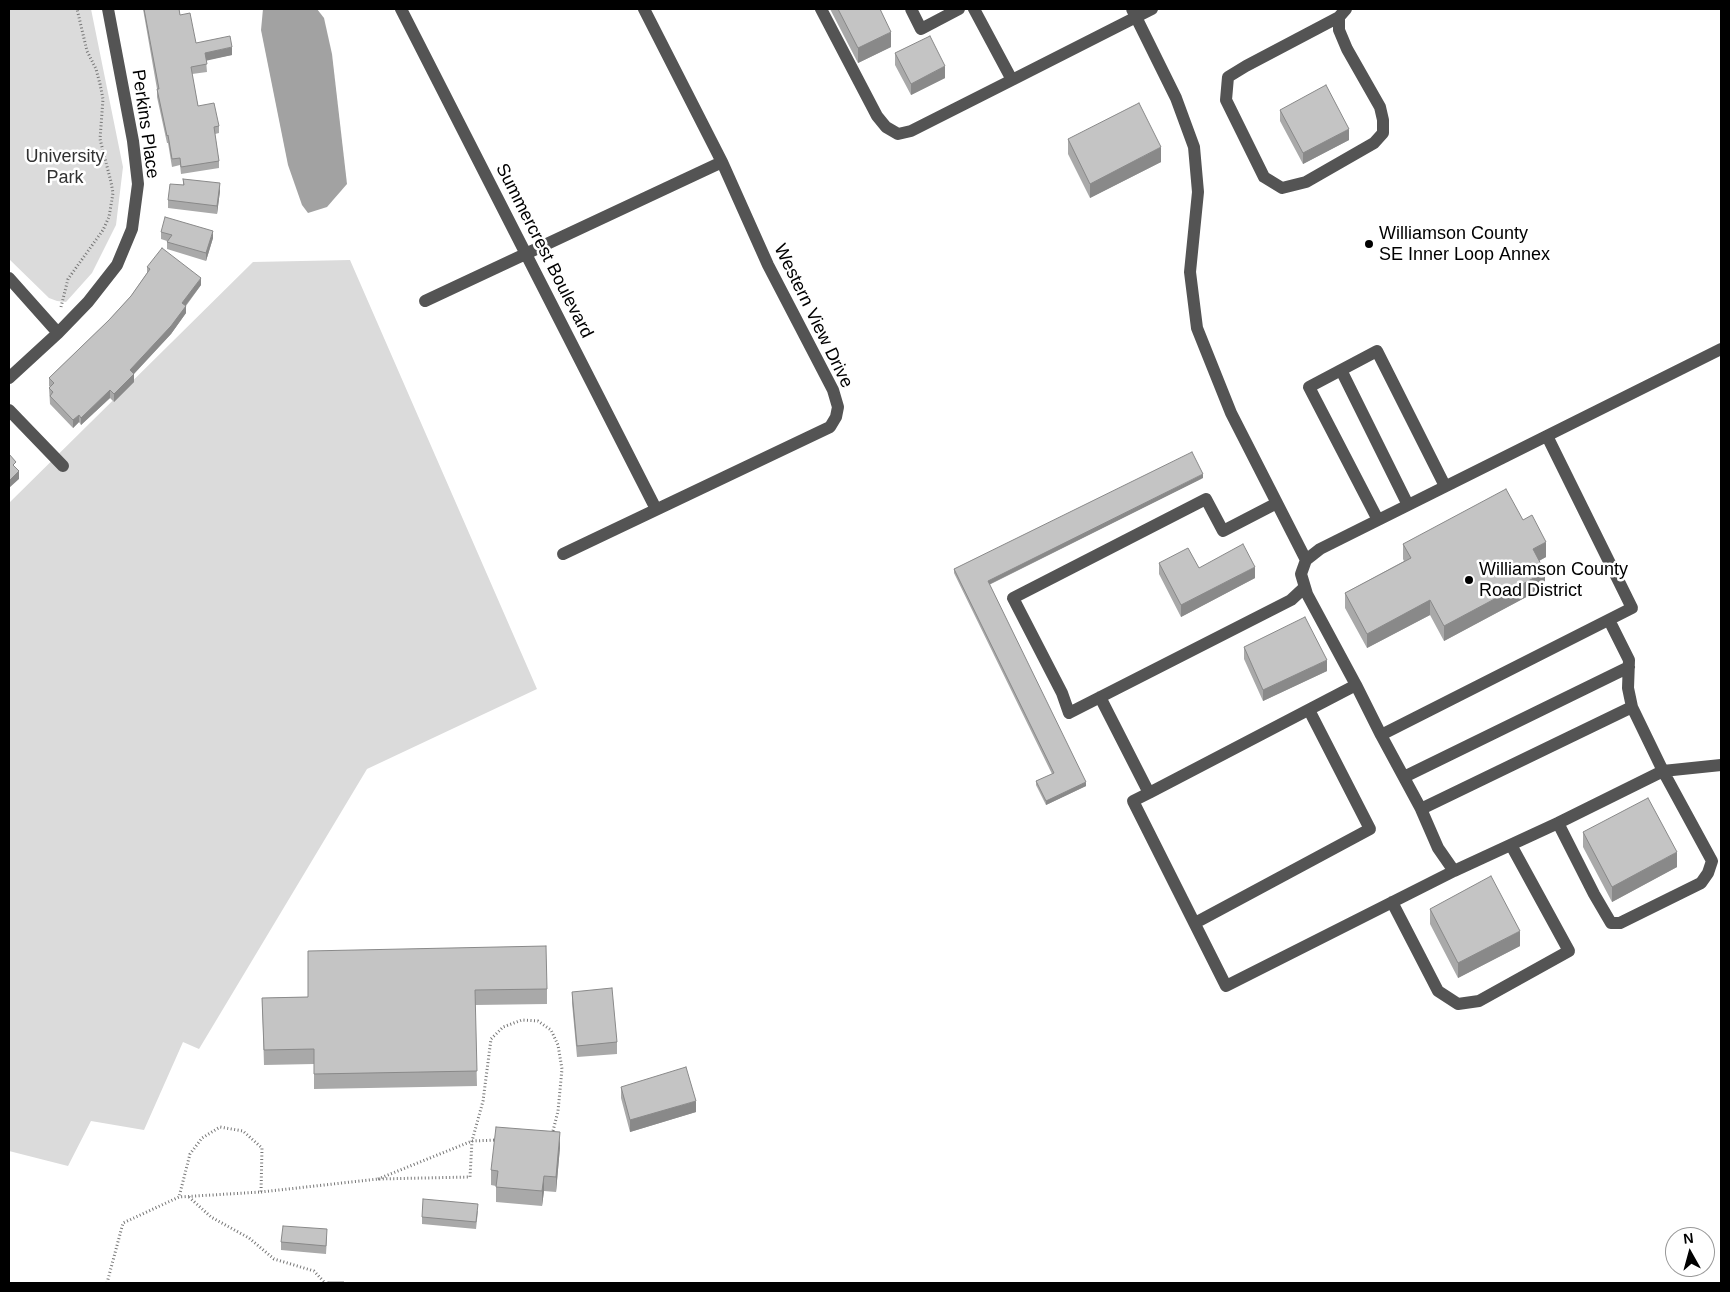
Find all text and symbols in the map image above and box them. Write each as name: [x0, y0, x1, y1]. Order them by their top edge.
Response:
street label: Perkins Place: [127, 68, 163, 180]
park label: University Park: [25, 146, 105, 188]
street label: Summercrest Boulevard: [491, 160, 597, 342]
place label: Williamson County SE Inner Loop Annex: [1379, 223, 1550, 266]
marker: Williamson County SE Inner Loop Annex: [1363, 238, 1375, 250]
street label: Western View Drive: [769, 241, 857, 391]
place label: Williamson County Road District: [1479, 559, 1628, 602]
marker: Williamson County Road District: [1463, 574, 1475, 586]
north arrow: [1665, 1227, 1715, 1277]
text: N: [1682, 1230, 1694, 1247]

